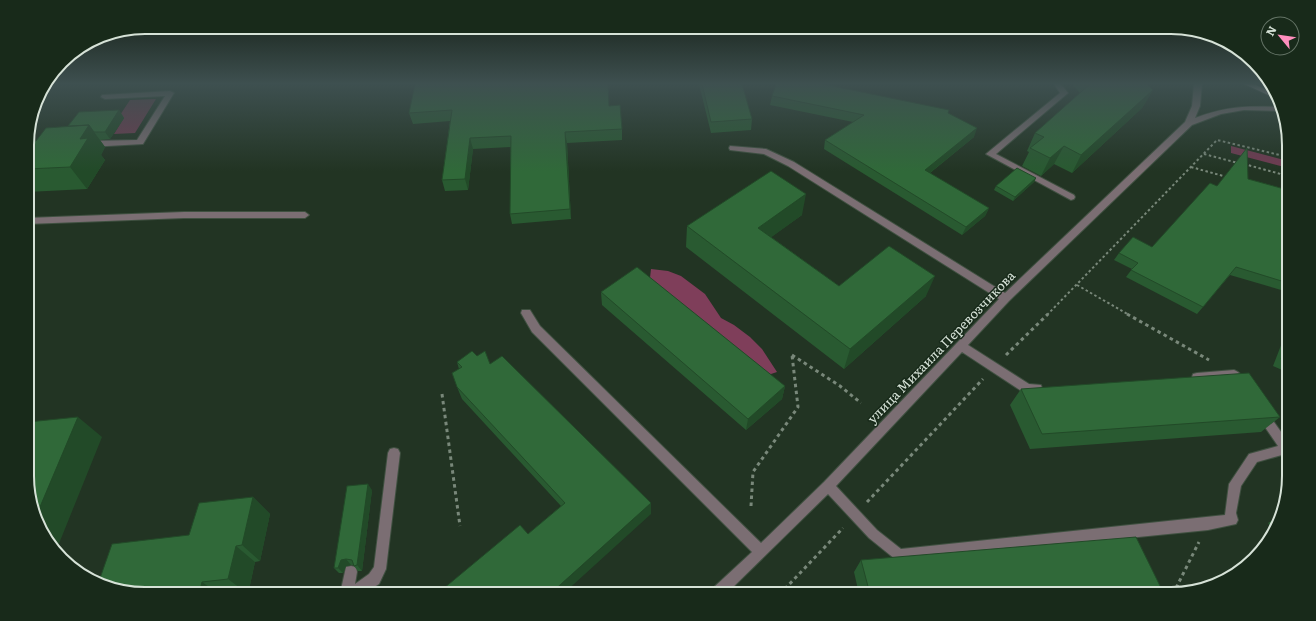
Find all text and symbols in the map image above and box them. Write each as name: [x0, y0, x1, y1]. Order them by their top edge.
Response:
north arrow: [1260, 16, 1300, 56]
text: N: [1261, 23, 1280, 39]
street label: улица Михаила Перевозчикова: [862, 266, 1019, 427]

